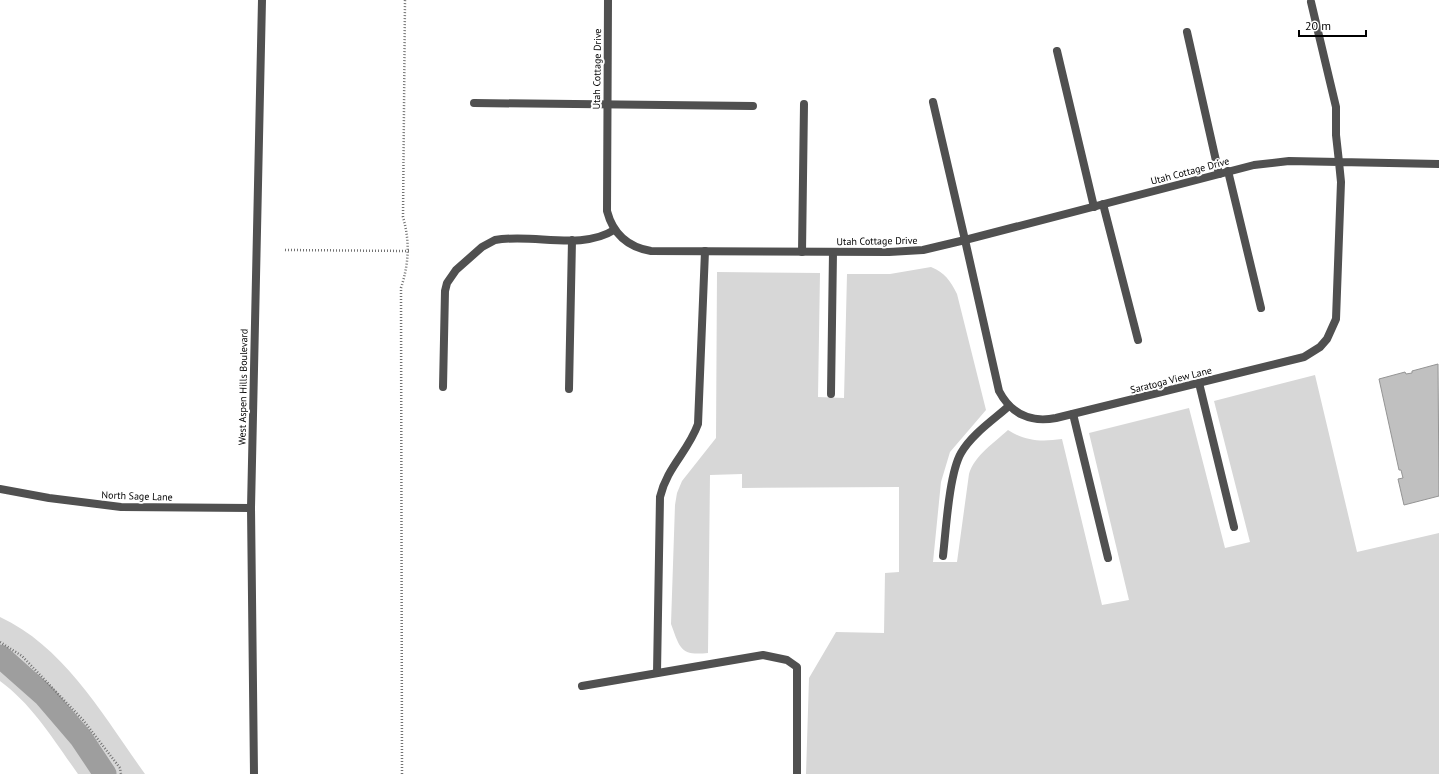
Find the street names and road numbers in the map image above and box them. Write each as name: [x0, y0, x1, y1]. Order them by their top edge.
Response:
street label: Utah Cottage Drive: [590, 28, 604, 110]
street label: Utah Cottage Drive: [1149, 154, 1231, 188]
street label: Utah Cottage Drive: [836, 234, 918, 248]
street label: West Aspen Hills Boulevard: [235, 329, 251, 445]
street label: Saratoga View Lane: [1129, 364, 1213, 396]
street label: North Sage Lane: [101, 488, 173, 504]

